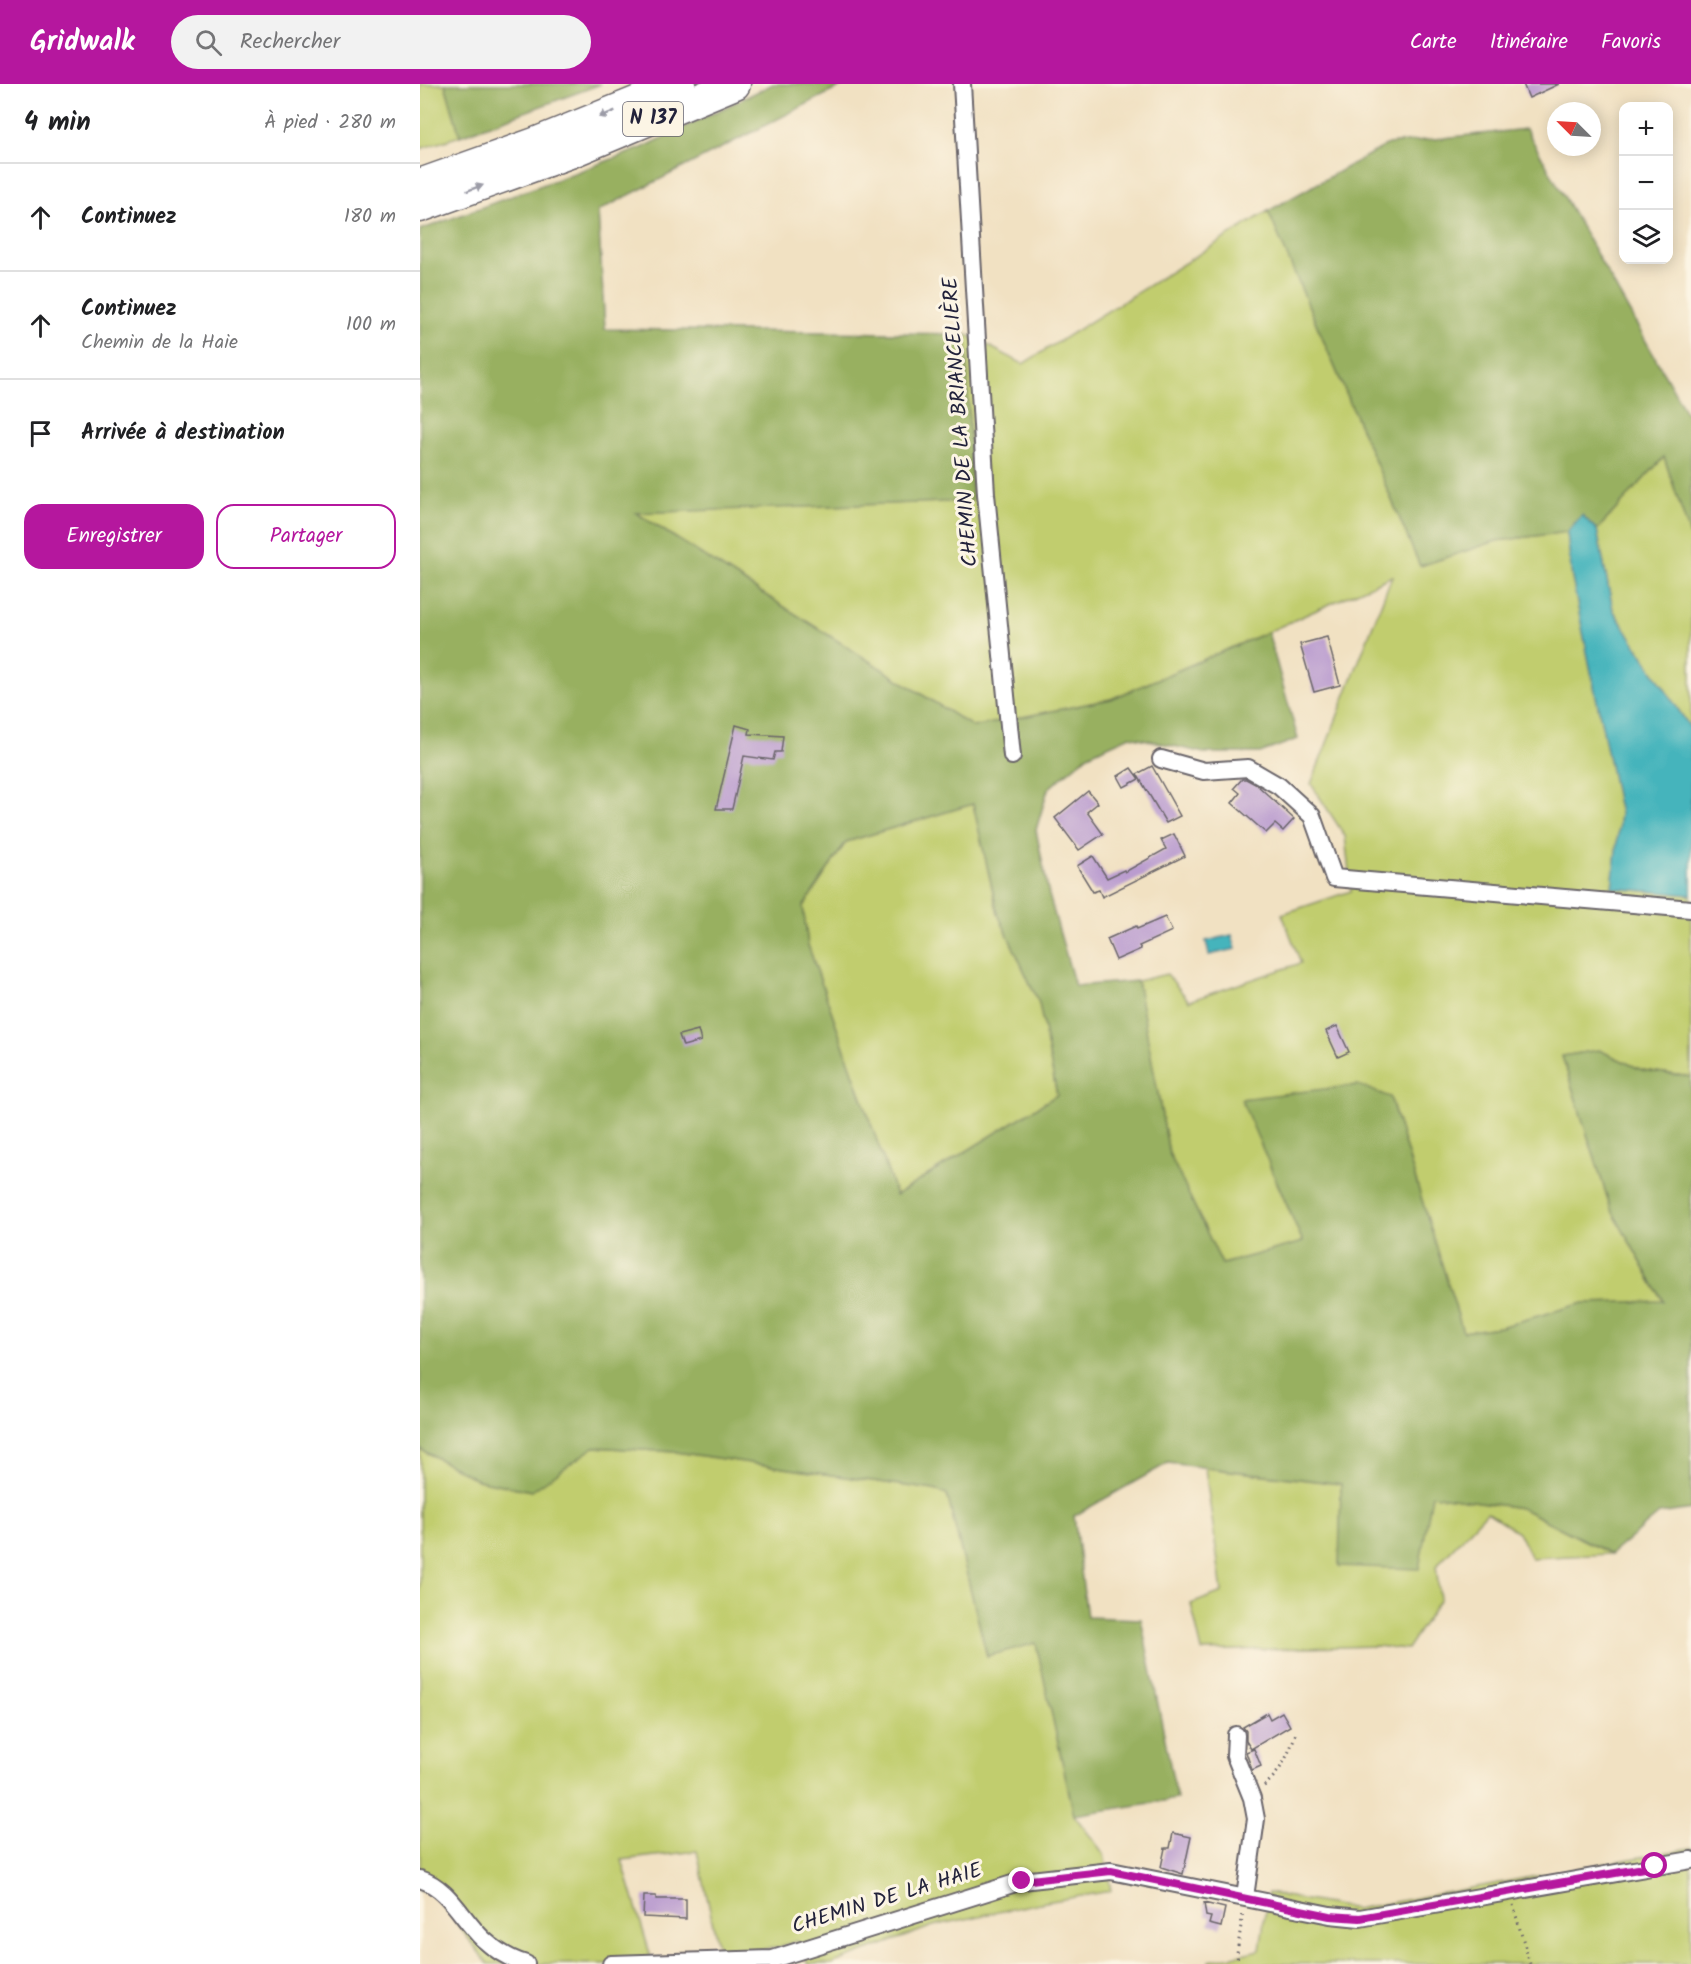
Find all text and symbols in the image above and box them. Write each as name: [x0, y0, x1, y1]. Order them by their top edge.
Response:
search box: [171, 15, 591, 69]
text: Gridwalk: [30, 20, 135, 65]
text: Rechercher: [240, 25, 340, 60]
icon: search: [192, 26, 225, 59]
text: Carte: [1410, 26, 1457, 59]
text: Itinéraire: [1490, 26, 1568, 59]
text: Favoris: [1601, 26, 1661, 59]
text: 4 min: [24, 102, 91, 144]
road number: N 137: [623, 102, 683, 136]
north arrow: [1547, 102, 1601, 156]
map controls: [1619, 102, 1673, 264]
button: +: [1619, 102, 1673, 156]
text: À pied · 280 m: [264, 107, 396, 139]
one-way arrow: [598, 110, 616, 119]
button: −: [1619, 156, 1673, 210]
one-way arrow: [466, 182, 484, 192]
text: Continuez: [81, 200, 177, 235]
icon: ahead: [24, 201, 57, 234]
text: 180 m: [344, 201, 396, 233]
button: layers: [1619, 210, 1673, 264]
street label: CHEMIN DE LA BRIANCELIÈRE: [934, 275, 988, 568]
text: Continuez: [81, 292, 177, 327]
icon: ahead: [24, 309, 57, 342]
text: 100 m: [346, 309, 396, 341]
text: Chemin de la Haie: [81, 327, 238, 359]
text: Arrivée à destination: [81, 416, 285, 451]
icon: arrive: [24, 417, 57, 450]
button: Enregistrer: [24, 504, 204, 569]
button: Partager: [216, 504, 396, 569]
route start: [1641, 1852, 1667, 1878]
street label: CHEMIN DE LA HAIE: [788, 1854, 987, 1944]
route end: [1008, 1867, 1034, 1893]

